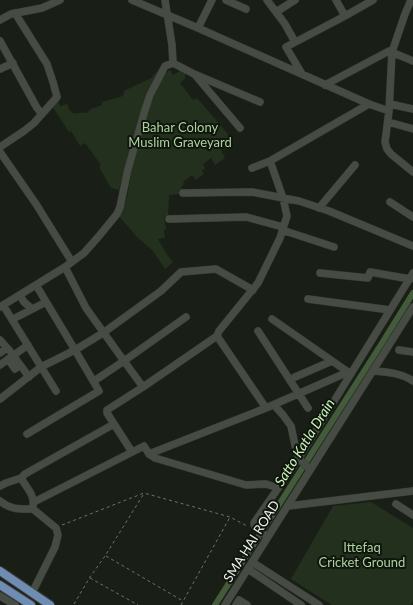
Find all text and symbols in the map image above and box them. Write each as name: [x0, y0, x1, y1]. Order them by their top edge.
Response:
park label: Bahar Colony Muslim Graveyard: [128, 119, 232, 150]
water label: Satto Katla Drain: [270, 395, 338, 489]
street label: SMA HAI ROAD: [219, 497, 283, 585]
park label: Ittefaq Cricket Ground: [319, 539, 405, 570]

